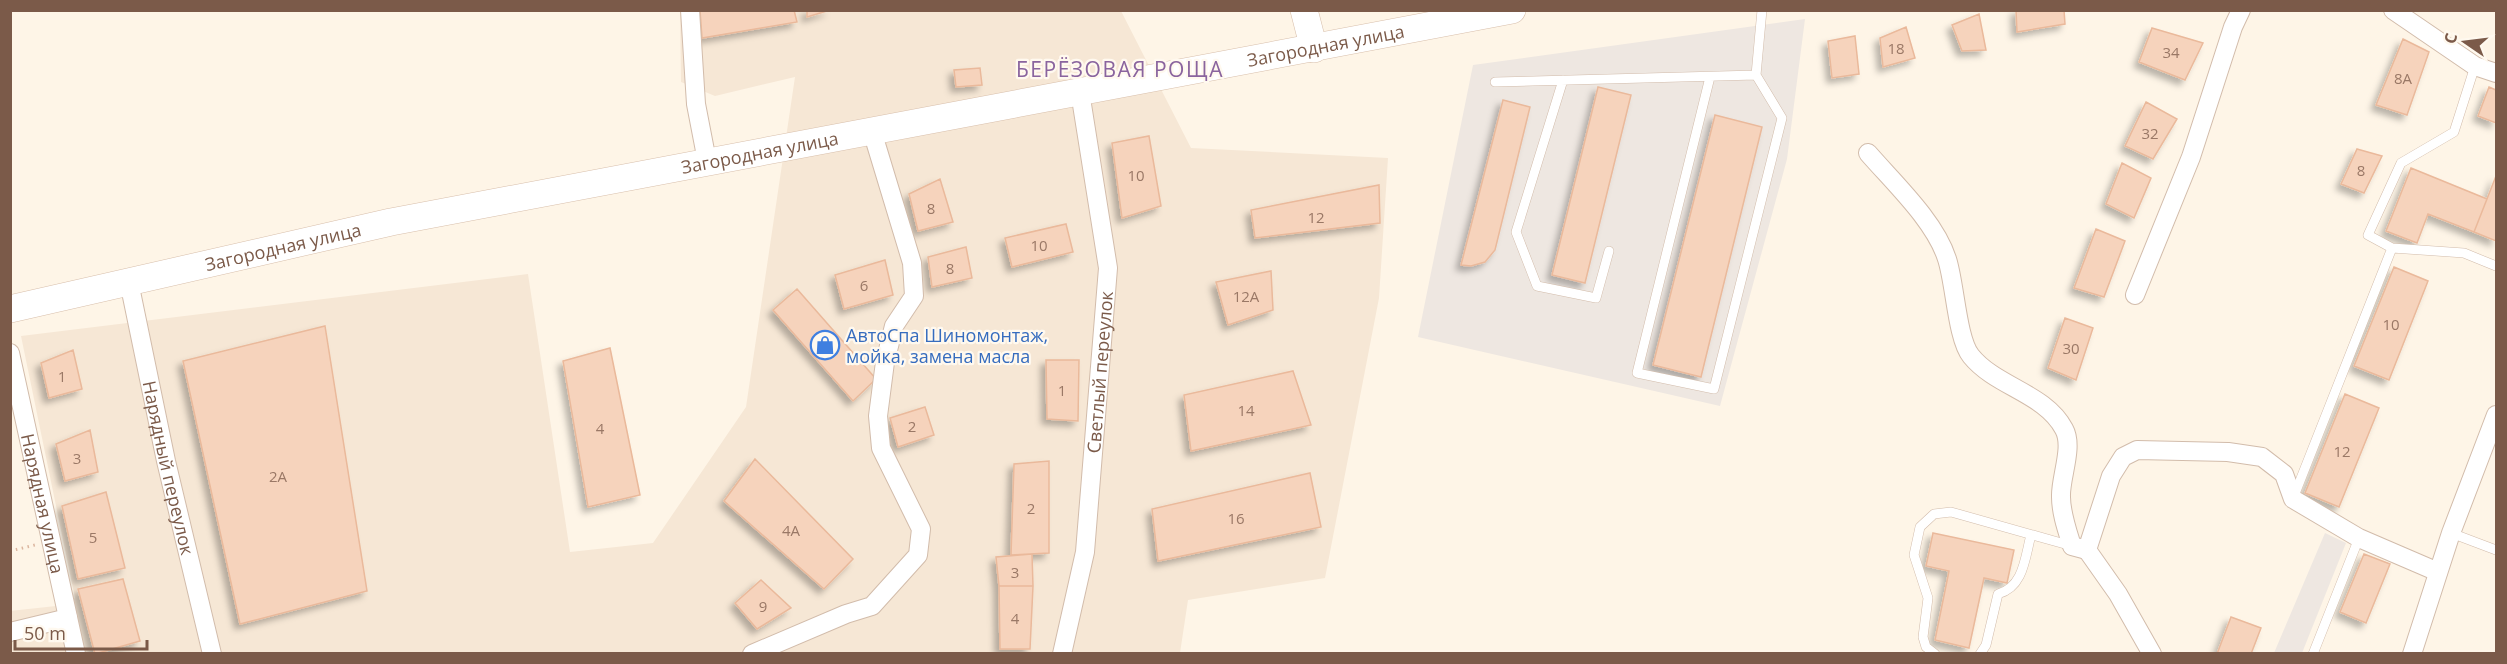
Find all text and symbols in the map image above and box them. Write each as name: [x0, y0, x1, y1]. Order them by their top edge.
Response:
north arrow: [2435, 12, 2495, 72]
street label: Загородная улица: [1245, 19, 1406, 72]
text: С: [2439, 31, 2462, 46]
house number: 18: [1887, 38, 1905, 58]
house number: 34: [2162, 42, 2180, 62]
district label: БЕРЁЗОВАЯ РОЩА: [1016, 55, 1224, 83]
house number: 8А: [2394, 68, 2413, 88]
house number: 32: [2141, 123, 2159, 143]
street label: Загородная улица: [679, 126, 840, 179]
house number: 8: [2357, 160, 2365, 180]
house number: 10: [1127, 165, 1145, 185]
house number: 8: [927, 198, 935, 218]
house number: 12: [1307, 207, 1325, 227]
street label: Загородная улица: [203, 217, 363, 276]
house number: 10: [1030, 235, 1048, 255]
house number: 8: [946, 258, 954, 278]
house number: 6: [860, 275, 868, 295]
house number: 12А: [1233, 286, 1260, 306]
street label: Светлый переулок: [1081, 290, 1118, 454]
house number: 10: [2382, 314, 2400, 334]
place label: АвтоСпа Шиномонтаж, мойка, замена масла: [846, 323, 1048, 368]
shop icon: АвтоСпа Шиномонтаж, мойка, замена масла: [809, 329, 841, 361]
house number: 30: [2062, 338, 2080, 358]
house number: 1: [58, 366, 66, 386]
street label: Нарядный переулок: [138, 379, 200, 558]
house number: 1: [1058, 380, 1066, 400]
house number: 14: [1237, 400, 1255, 420]
house number: 2: [908, 416, 916, 436]
house number: 4: [596, 418, 605, 438]
street label: Нарядная улица: [16, 431, 70, 576]
house number: 12: [2333, 441, 2351, 461]
house number: 3: [73, 448, 81, 468]
house number: 2А: [269, 466, 288, 486]
house number: 2: [1027, 498, 1035, 518]
house number: 16: [1227, 508, 1245, 528]
house number: 4А: [782, 520, 801, 540]
house number: 5: [89, 527, 97, 547]
house number: 3: [1011, 562, 1019, 582]
house number: 9: [759, 596, 767, 616]
house number: 4: [1011, 608, 1020, 628]
scale bar: [15, 613, 147, 651]
text: 50 m: [24, 621, 66, 645]

